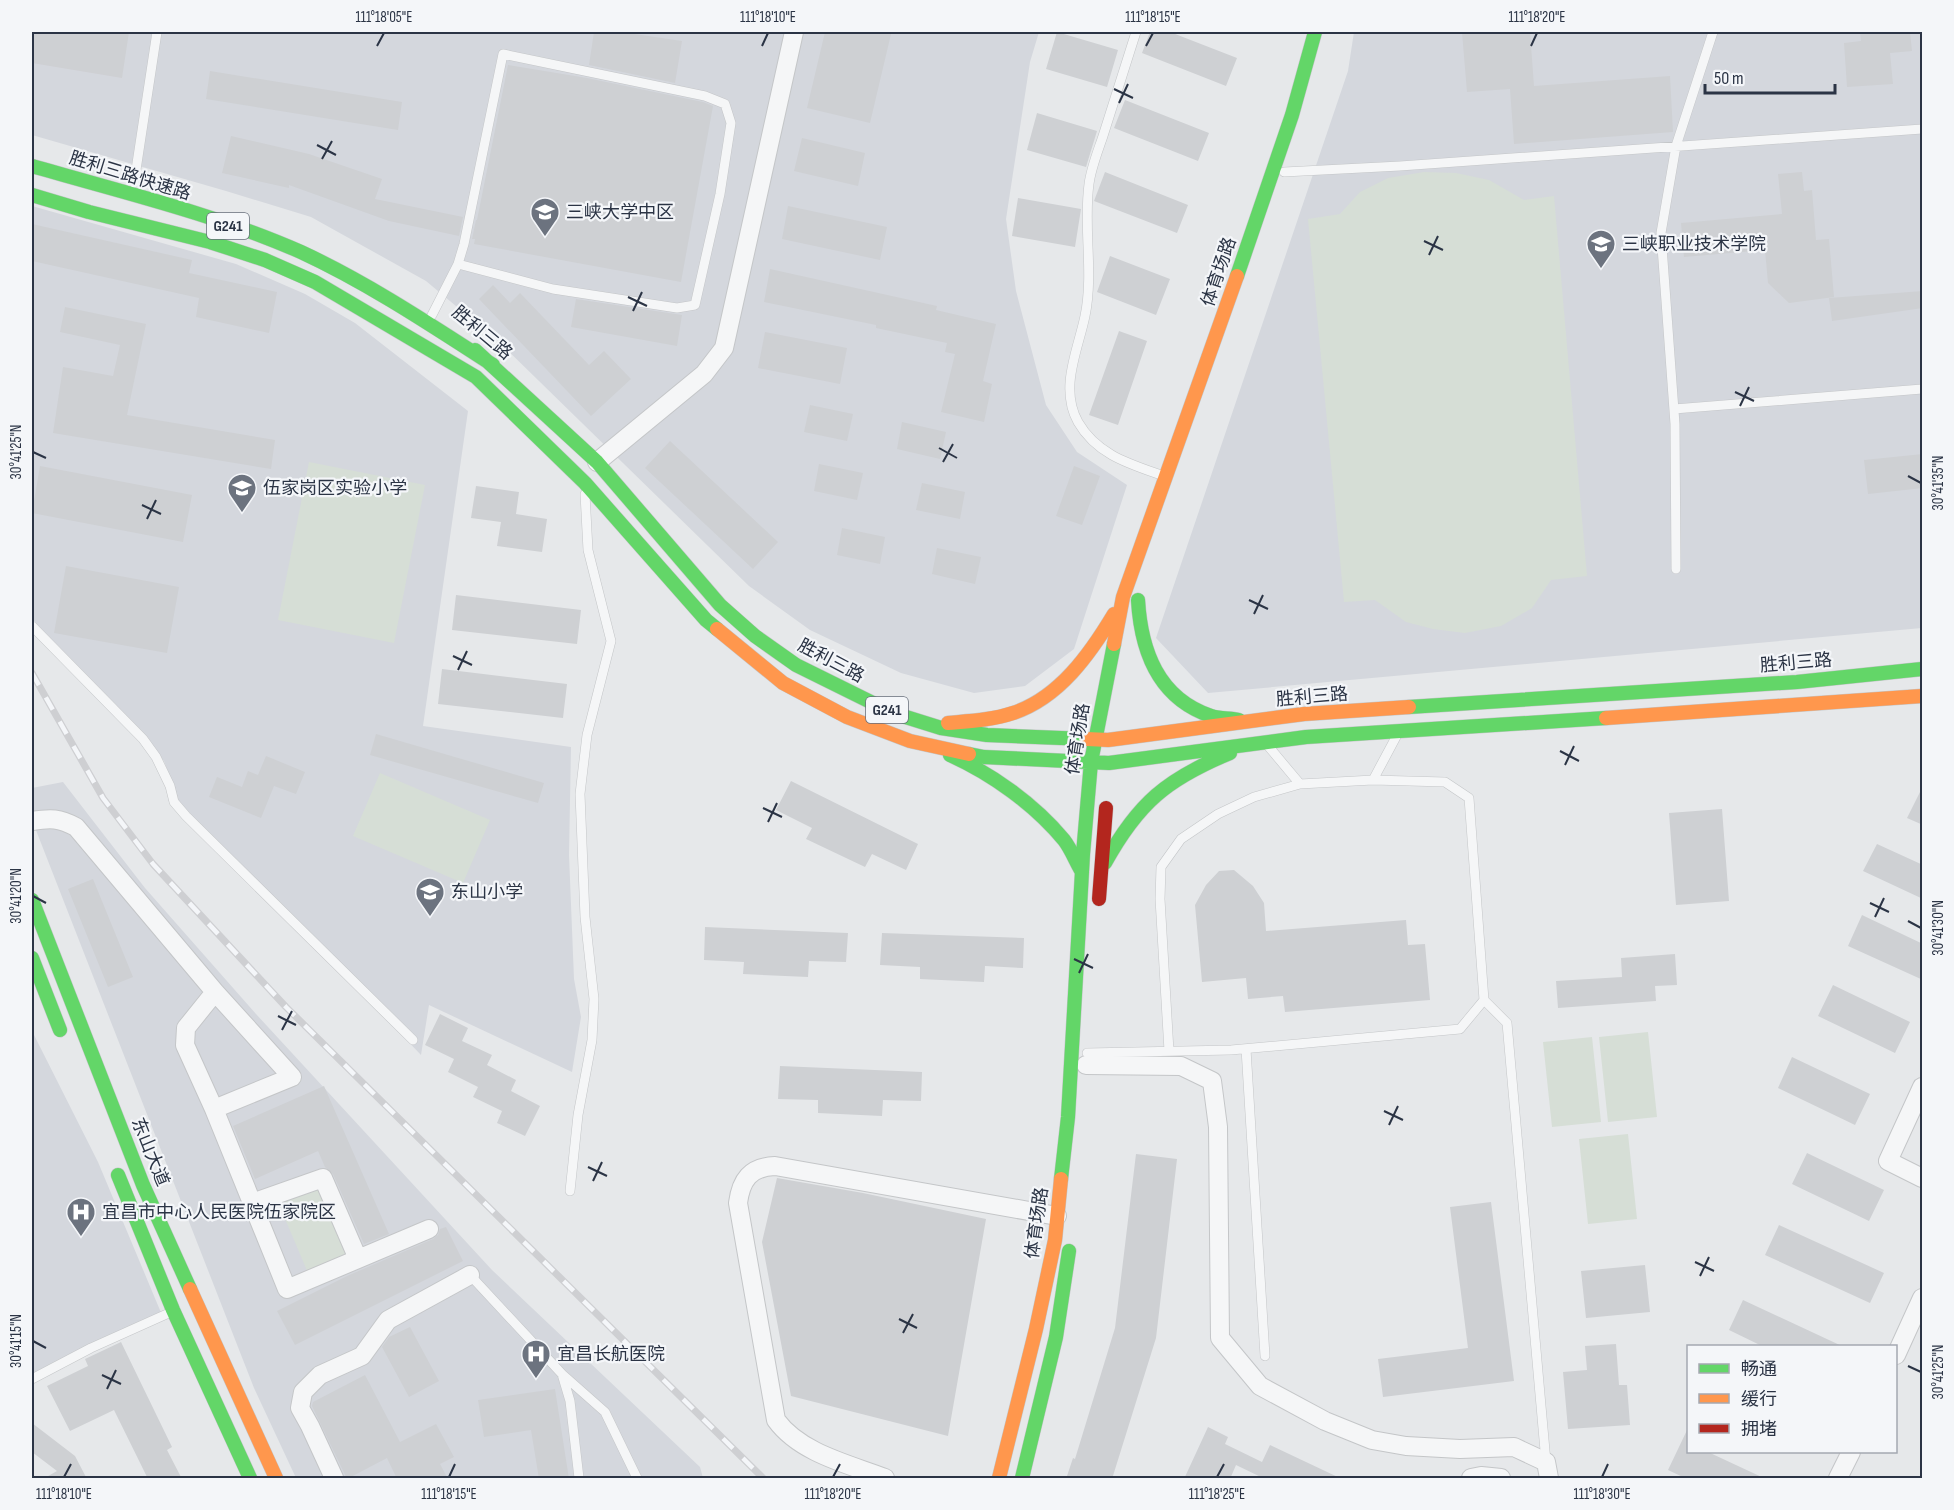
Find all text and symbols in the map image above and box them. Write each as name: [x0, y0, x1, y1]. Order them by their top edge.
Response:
text: 111°18'05"E: [356, 8, 412, 27]
text: 111°18'10"E: [740, 8, 796, 27]
text: 111°18'15"E: [1125, 8, 1181, 27]
text: 111°18'20"E: [1508, 8, 1566, 27]
scale bar: [1705, 57, 1836, 95]
text: 50 m: [1714, 68, 1744, 89]
street label: 胜利三路快速路: [67, 148, 193, 204]
school or university icon: 三峡大学中区: [529, 196, 561, 238]
place label: 三峡大学中区: [566, 202, 674, 223]
road number: G241: [207, 213, 249, 239]
school or university icon: 三峡职业技术学院: [1585, 228, 1617, 270]
place label: 三峡职业技术学院: [1622, 234, 1766, 255]
street label: 体育场路: [1197, 235, 1241, 309]
street label: 胜利三路: [448, 302, 516, 364]
text: 30°41'25"N: [7, 425, 26, 479]
text: 30°41'35"N: [1929, 455, 1948, 511]
school or university icon: 伍家岗区实验小学: [226, 472, 258, 514]
place label: 伍家岗区实验小学: [263, 478, 407, 499]
street label: 胜利三路: [794, 635, 868, 687]
street label: 胜利三路: [1759, 649, 1833, 677]
street label: 胜利三路: [1275, 683, 1349, 711]
road number: G241: [866, 697, 908, 723]
street label: 体育场路: [1062, 702, 1094, 776]
text: 30°41'20"N: [7, 868, 26, 924]
school or university icon: 东山小学: [414, 876, 446, 918]
place label: 东山小学: [451, 882, 523, 903]
text: 30°41'30"N: [1929, 900, 1948, 956]
street label: 东山大道: [127, 1115, 173, 1189]
street label: 体育场路: [1022, 1186, 1052, 1260]
hospital icon: 宜昌市中心人民医院伍家院区: [65, 1196, 97, 1238]
place label: 宜昌市中心人民医院伍家院区: [102, 1202, 336, 1223]
text: 30°41'15"N: [7, 1314, 26, 1368]
hospital icon: 宜昌长航医院: [520, 1338, 552, 1380]
place label: 宜昌长航医院: [557, 1344, 665, 1365]
legend: [1687, 1345, 1897, 1453]
text: 30°41'25"N: [1929, 1345, 1948, 1399]
text: 畅通: [1741, 1359, 1777, 1380]
text: 缓行: [1741, 1389, 1777, 1410]
text: 拥堵: [1741, 1419, 1777, 1440]
text: 111°18'10"E: [36, 1485, 92, 1504]
text: 111°18'15"E: [421, 1485, 477, 1504]
text: 111°18'20"E: [804, 1485, 862, 1504]
text: 111°18'25"E: [1189, 1485, 1245, 1504]
text: 111°18'30"E: [1573, 1485, 1631, 1504]

